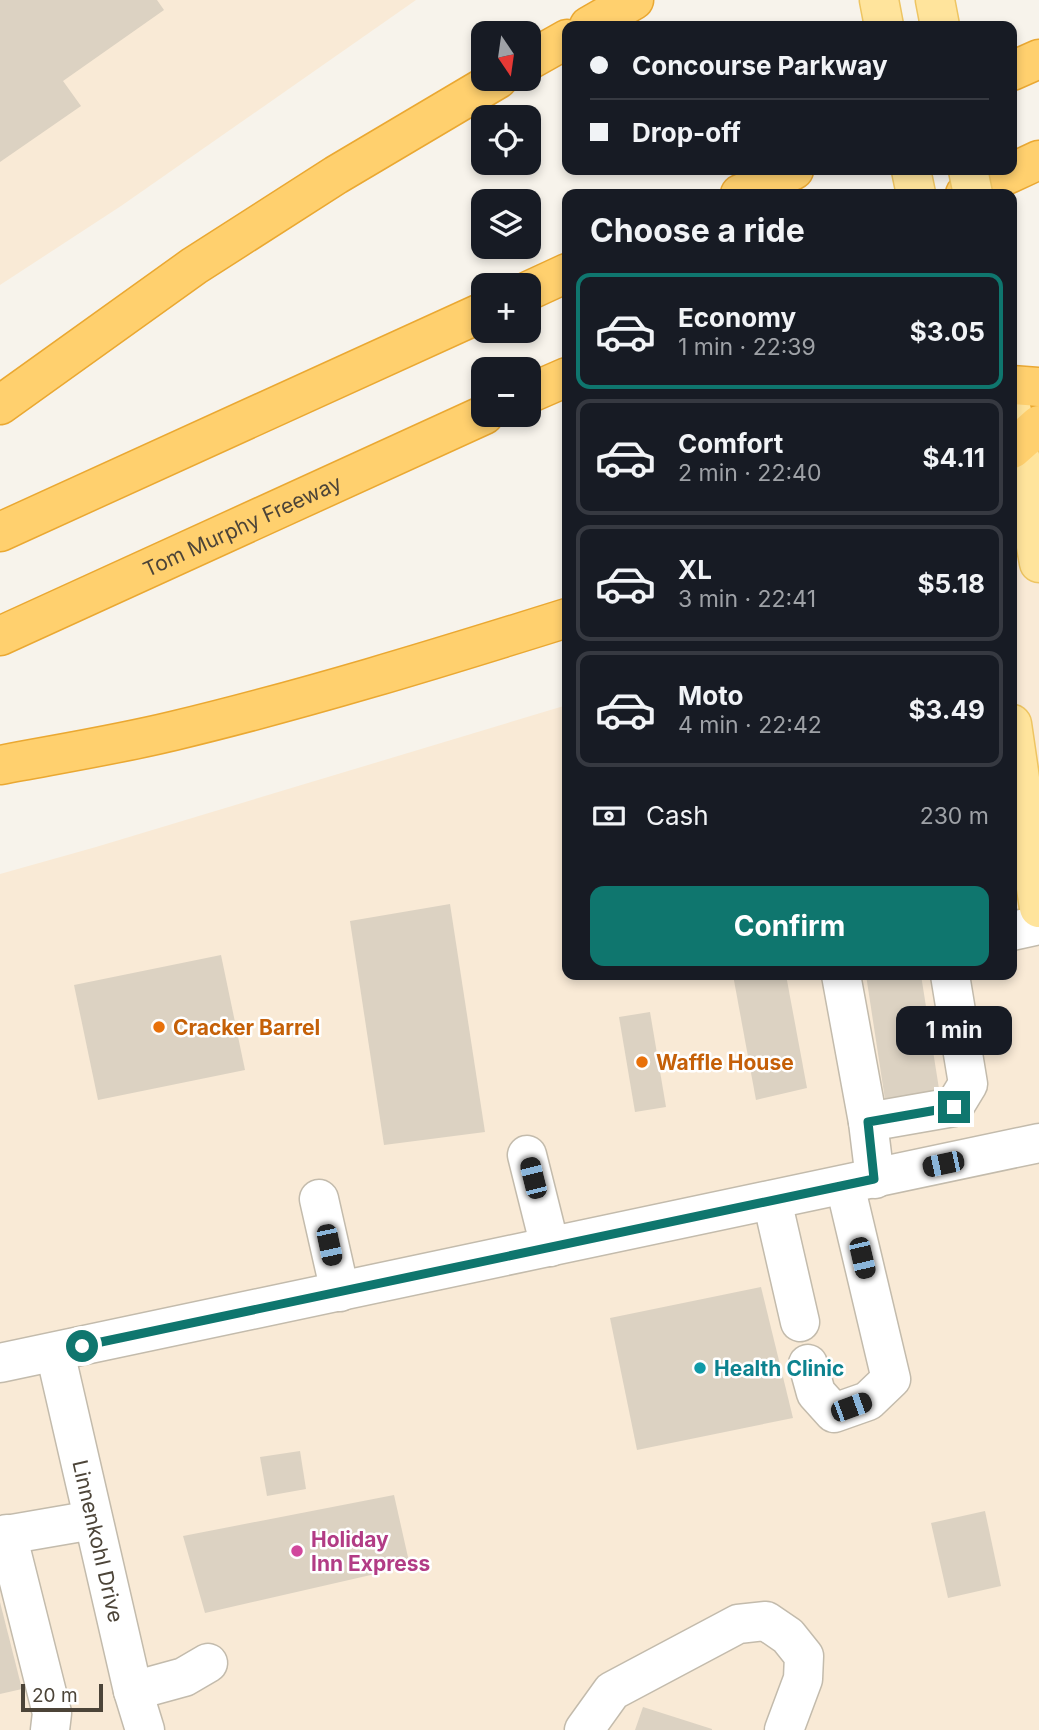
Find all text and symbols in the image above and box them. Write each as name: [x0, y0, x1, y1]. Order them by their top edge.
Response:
north arrow: [471, 21, 541, 91]
map controls: [471, 21, 541, 427]
text: Concourse Parkway: [632, 50, 888, 81]
button: locate: [471, 105, 541, 175]
text: Drop-off: [632, 117, 741, 148]
button: layers: [471, 189, 541, 259]
text: Choose a ride: [590, 211, 805, 250]
button: +: [471, 273, 541, 343]
icon: car: [594, 300, 657, 363]
text: Economy: [678, 302, 796, 333]
text: $3.05: [910, 316, 985, 347]
text: 1 min · 22:39: [678, 333, 816, 361]
button: −: [471, 357, 541, 427]
icon: car: [594, 426, 657, 489]
text: Comfort: [678, 428, 783, 459]
text: $4.11: [923, 442, 985, 473]
text: 2 min · 22:40: [678, 459, 821, 487]
street label: Tom Murphy Freeway: [139, 469, 345, 582]
icon: car: [594, 552, 657, 615]
text: XL: [678, 554, 712, 585]
text: $5.18: [917, 568, 985, 599]
text: 3 min · 22:41: [678, 585, 816, 613]
icon: car: [594, 678, 657, 741]
text: Moto: [678, 680, 743, 711]
text: $3.49: [909, 694, 985, 725]
text: 4 min · 22:42: [678, 711, 822, 739]
icon: cash: [590, 797, 628, 835]
text: Cash: [646, 800, 709, 831]
text: 230 m: [920, 802, 989, 830]
button: Confirm: [590, 886, 989, 966]
callout: 1 min: [896, 1006, 1012, 1054]
place label: Cracker Barrel: [173, 1015, 320, 1040]
text: 1 min: [926, 1016, 982, 1044]
marker: Cracker Barrel: [151, 1019, 167, 1035]
place label: Waffle House: [656, 1050, 794, 1075]
marker: Waffle House: [634, 1054, 650, 1070]
route end: [938, 1091, 970, 1123]
car: [921, 1149, 966, 1179]
car: [518, 1155, 549, 1201]
car: [315, 1222, 344, 1268]
car: [848, 1235, 877, 1281]
route start: [66, 1330, 98, 1362]
place label: Health Clinic: [714, 1356, 844, 1381]
marker: Health Clinic: [692, 1360, 708, 1376]
car: [828, 1390, 875, 1424]
street label: Linnenkohl Drive: [68, 1458, 129, 1625]
place label: Holiday Inn Express: [311, 1527, 430, 1576]
marker: Holiday Inn Express: [289, 1543, 305, 1559]
scale bar: [21, 1681, 103, 1713]
text: 20 m: [32, 1684, 78, 1707]

